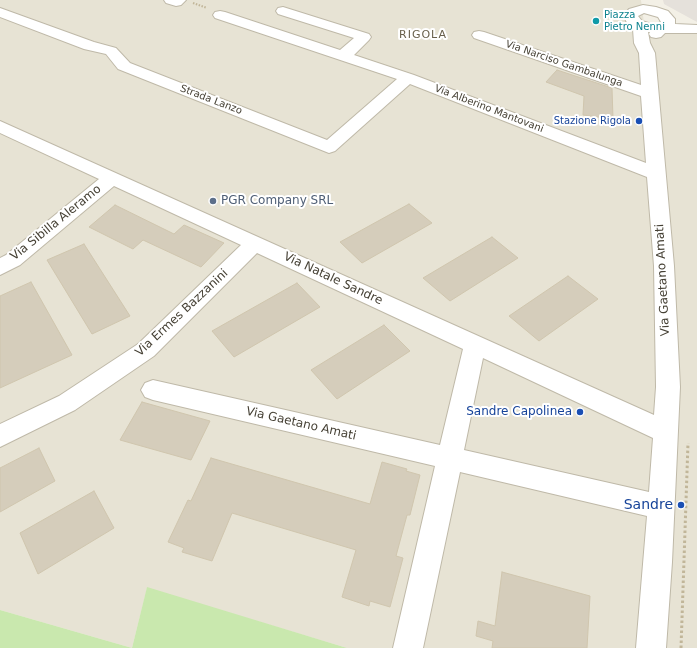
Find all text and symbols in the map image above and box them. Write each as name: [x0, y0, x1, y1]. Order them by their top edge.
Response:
place label: Piazza Pietro Nenni: [604, 9, 665, 32]
marker: Piazza Pietro Nenni: [591, 16, 601, 26]
district label: RIGOLA: [399, 28, 447, 42]
street label: Via Narciso Gambalunga: [504, 38, 624, 90]
street label: Strada Lanzo: [178, 83, 244, 117]
street label: Via Alberino Mantovani: [433, 83, 545, 135]
place label: Stazione Rigola: [554, 115, 631, 127]
marker: Stazione Rigola: [634, 116, 644, 126]
street label: Via Sibilla Aleramo: [8, 182, 104, 264]
place label: PGR Company SRL: [221, 194, 333, 208]
marker: PGR Company SRL: [208, 196, 218, 206]
street label: Via Gaetano Amati: [653, 223, 673, 337]
street label: Via Natale Sandre: [281, 250, 385, 308]
street label: Via Ermes Bazzanini: [133, 266, 231, 360]
street label: Via Gaetano Amati: [245, 404, 357, 444]
place label: Sandre Capolinea: [466, 405, 572, 419]
marker: Sandre Capolinea: [575, 407, 585, 417]
place label: Sandre: [624, 497, 673, 513]
marker: Sandre: [676, 500, 686, 510]

